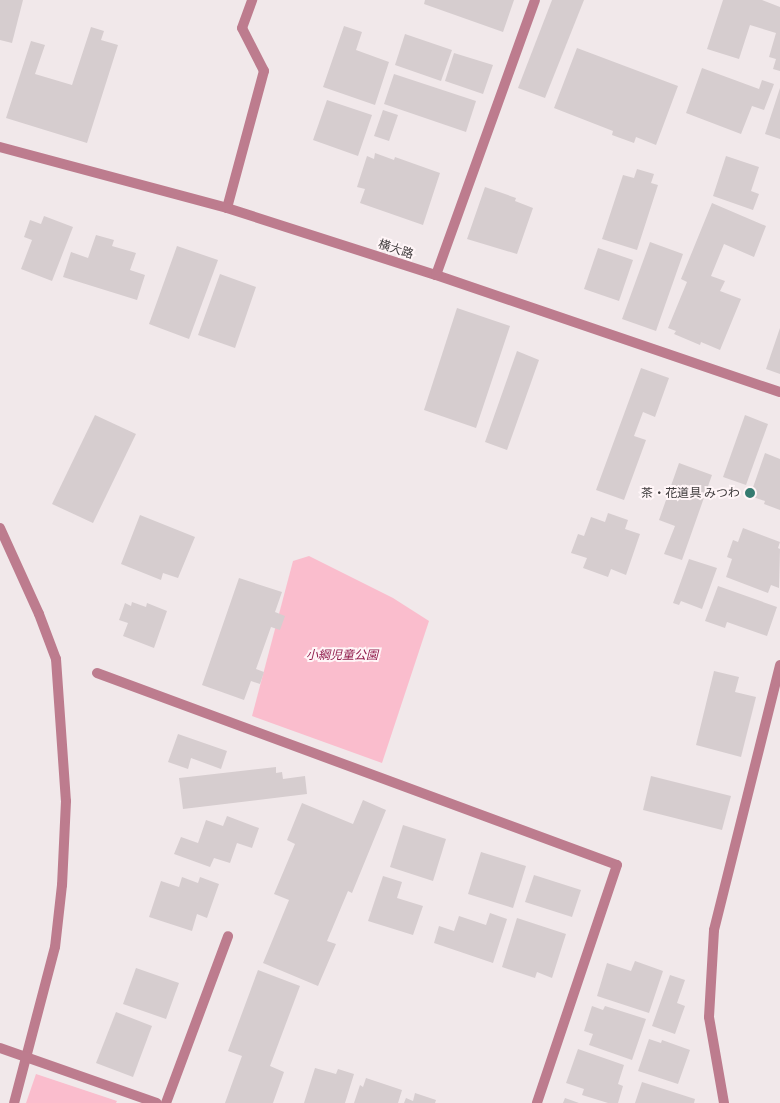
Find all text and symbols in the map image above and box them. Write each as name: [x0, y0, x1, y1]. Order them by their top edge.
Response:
street label: 横大路: [377, 237, 415, 261]
place label: 茶・花道具 みつわ: [641, 486, 740, 500]
marker: 茶・花道具 みつわ: [744, 487, 756, 499]
park label: 小綱児童公園: [306, 648, 378, 662]

